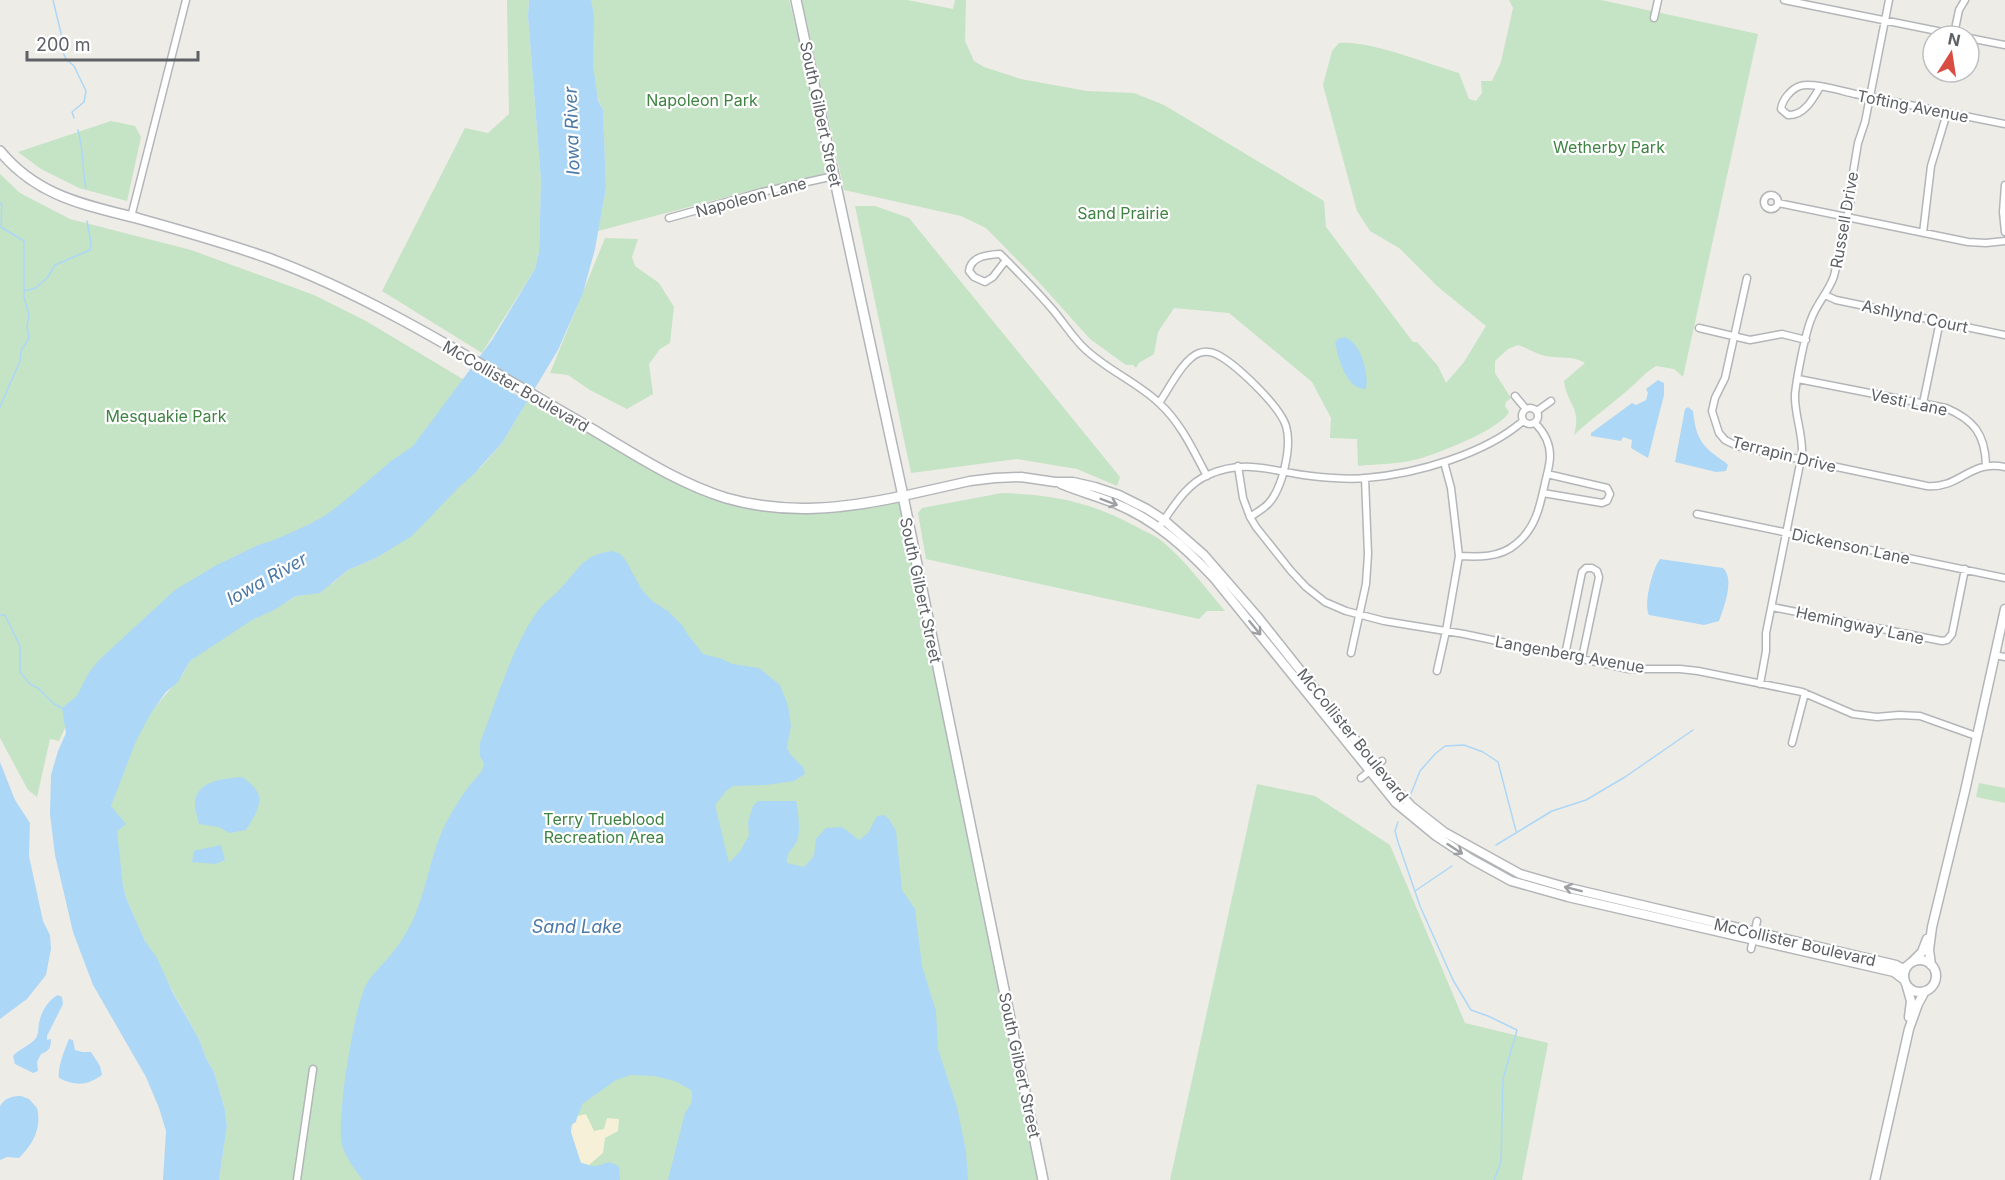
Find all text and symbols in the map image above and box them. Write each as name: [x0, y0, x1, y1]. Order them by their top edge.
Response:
scale bar: [27, 24, 198, 62]
north arrow: [1921, 24, 1981, 84]
text: N: [1946, 28, 1962, 50]
text: 200 m: [36, 34, 91, 55]
street label: South Gilbert Street: [796, 39, 846, 189]
water label: Iowa River: [559, 85, 584, 176]
street label: Tofting Avenue: [1856, 85, 1970, 127]
park label: Napoleon Park: [646, 90, 758, 110]
park label: Wetherby Park: [1553, 137, 1665, 157]
street label: Russell Drive: [1826, 170, 1862, 270]
street label: Napoleon Lane: [693, 173, 809, 221]
park label: Sand Prairie: [1077, 203, 1169, 223]
street label: Ashlynd Court: [1860, 295, 1970, 337]
street label: McCollister Boulevard: [439, 336, 593, 436]
street label: Vesti Lane: [1869, 384, 1949, 420]
park label: Mesquakie Park: [105, 406, 227, 426]
street label: Terrapin Drive: [1730, 431, 1838, 477]
one-way arrow: [1100, 497, 1118, 508]
street label: South Gilbert Street: [896, 515, 946, 665]
street label: Dickenson Lane: [1790, 524, 1912, 568]
water label: Iowa River: [223, 547, 312, 609]
street label: Hemingway Lane: [1794, 602, 1926, 648]
one-way arrow: [1248, 620, 1261, 636]
street label: Langenberg Avenue: [1494, 631, 1646, 677]
street label: McCollister Boulevard: [1293, 664, 1413, 806]
park label: Terry Trueblood Recreation Area: [543, 809, 665, 847]
one-way arrow: [1446, 843, 1463, 855]
one-way arrow: [1564, 882, 1583, 894]
street label: McCollister Boulevard: [1712, 914, 1878, 970]
water label: Sand Lake: [532, 916, 622, 937]
street label: South Gilbert Street: [995, 990, 1045, 1140]

